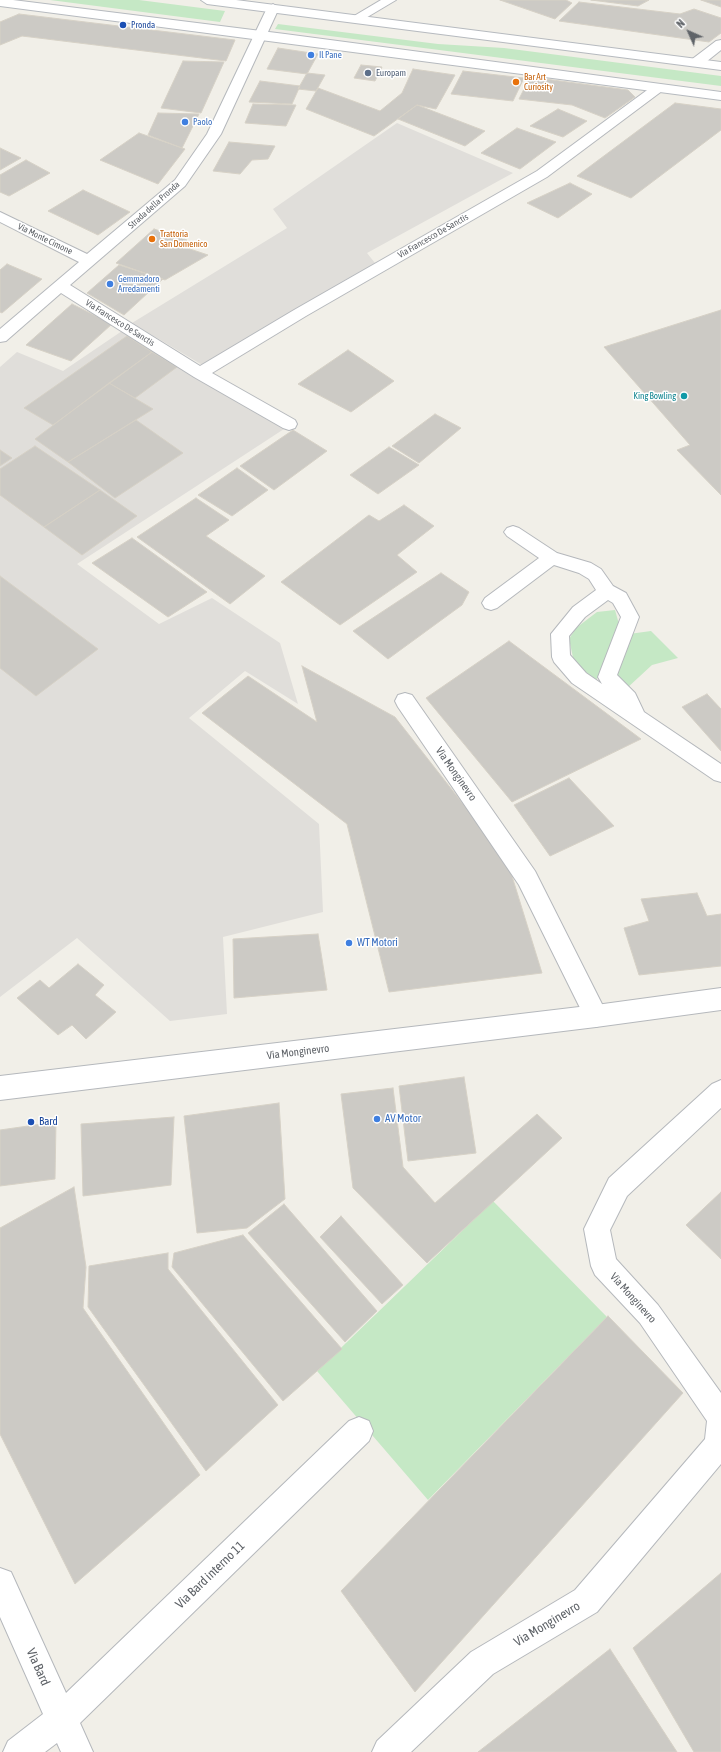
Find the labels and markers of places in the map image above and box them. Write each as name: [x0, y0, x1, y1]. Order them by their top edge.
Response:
marker: Pronda: [118, 20, 128, 30]
place label: Pronda: [131, 20, 155, 30]
marker: Il Pane: [306, 50, 316, 60]
place label: Il Pane: [319, 50, 342, 60]
marker: Europam: [363, 68, 373, 78]
place label: Europam: [376, 68, 406, 78]
place label: Bar Art Curiosity: [524, 72, 553, 93]
marker: Bar Art Curiosity: [511, 77, 521, 87]
marker: Paolo: [180, 117, 190, 127]
place label: Paolo: [193, 117, 212, 127]
place label: Trattoria San Domenico: [160, 229, 207, 250]
marker: Trattoria San Domenico: [147, 234, 157, 244]
place label: Gemmadoro Arredamenti: [118, 274, 160, 295]
marker: Gemmadoro Arredamenti: [105, 279, 115, 289]
place label: King Bowling: [634, 391, 676, 401]
marker: King Bowling: [679, 391, 689, 401]
place label: WT Motori: [357, 936, 398, 950]
marker: WT Motori: [344, 938, 354, 948]
place label: AV Motor: [385, 1112, 421, 1126]
marker: AV Motor: [372, 1114, 382, 1124]
place label: Bard: [39, 1115, 58, 1129]
marker: Bard: [26, 1117, 36, 1127]

